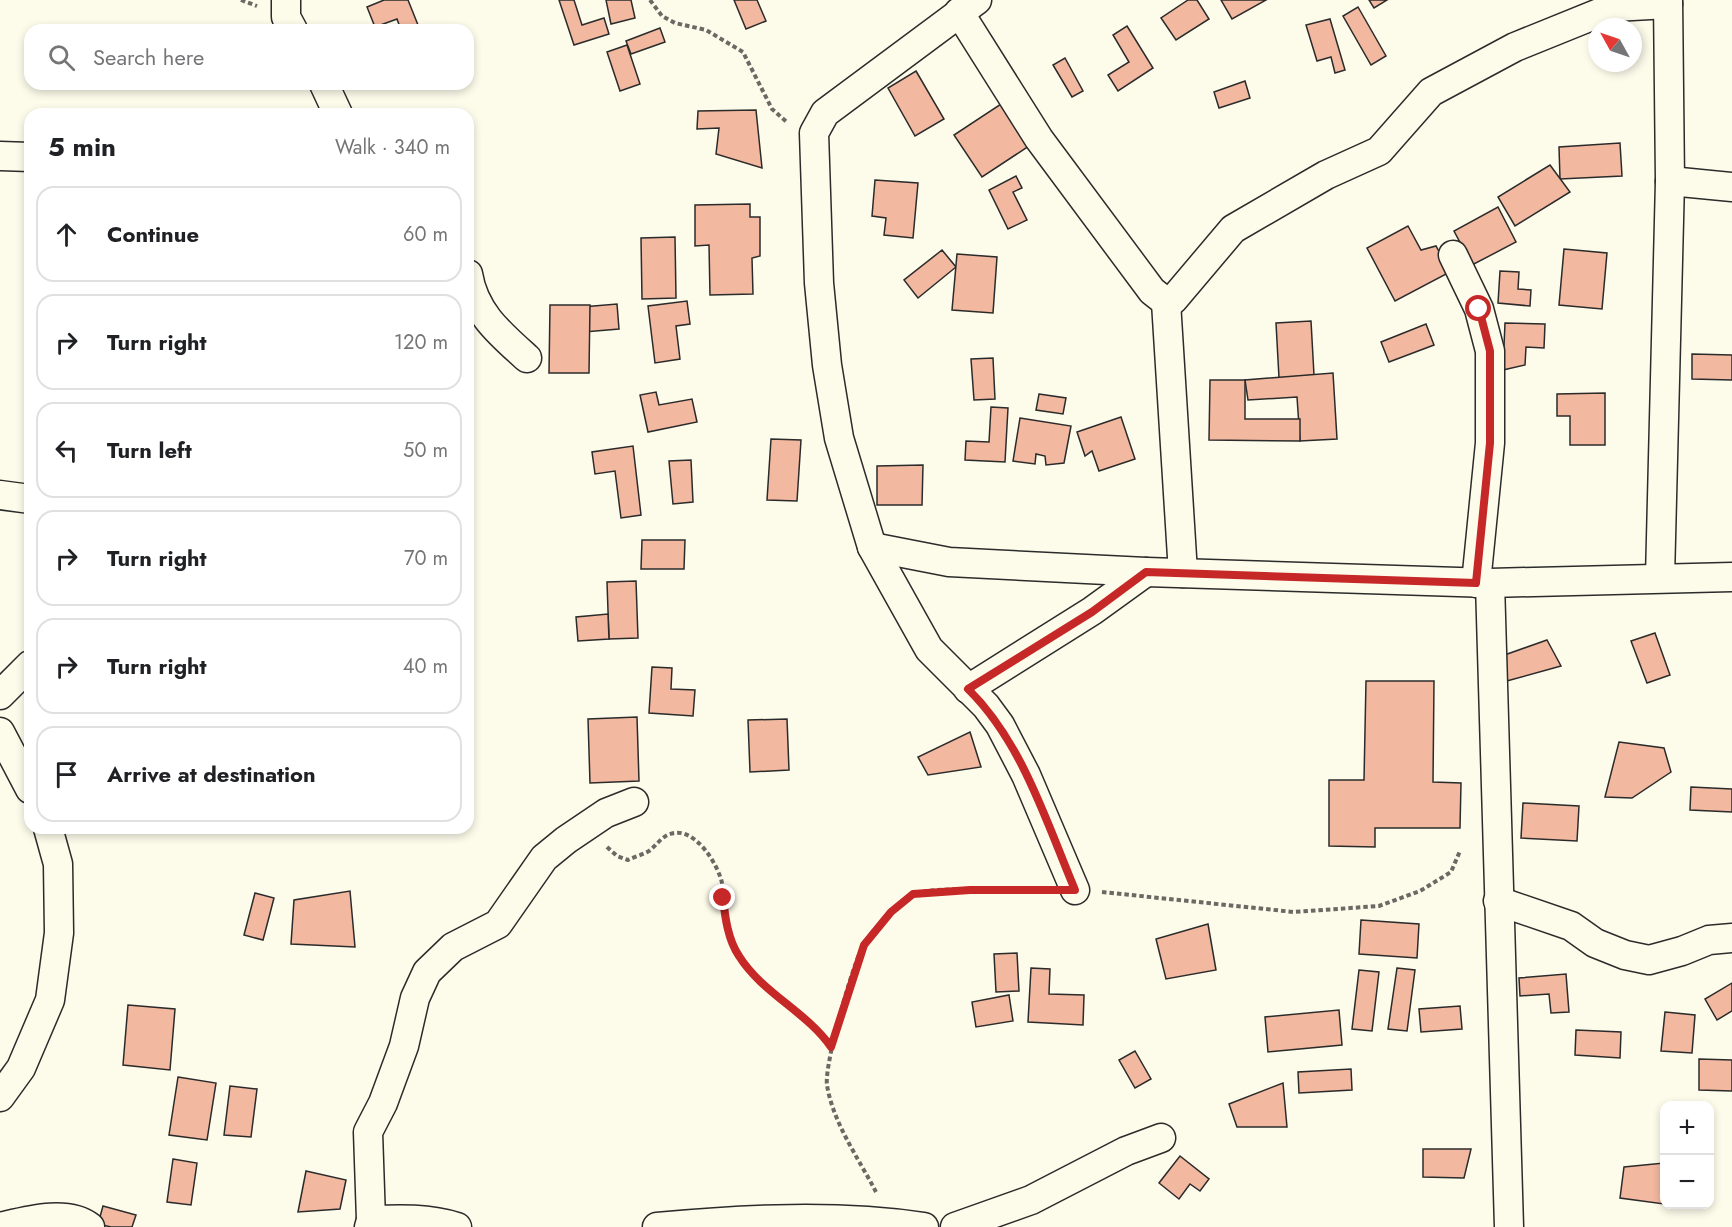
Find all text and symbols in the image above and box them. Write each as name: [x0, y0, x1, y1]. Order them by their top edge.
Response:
north arrow: [1588, 18, 1642, 72]
search box: [24, 24, 474, 90]
icon: search: [45, 41, 78, 74]
text: Search here: [93, 41, 204, 73]
text: 5 min: [48, 128, 116, 166]
text: Walk · 340 m: [335, 133, 450, 162]
icon: ahead: [50, 218, 83, 251]
text: Continue: [107, 218, 199, 250]
text: 60 m: [403, 220, 448, 249]
route start: [1465, 295, 1491, 321]
icon: right: [50, 326, 83, 359]
text: Turn right: [107, 326, 207, 358]
text: 120 m: [394, 328, 448, 357]
icon: left: [50, 434, 83, 467]
text: Turn left: [107, 434, 192, 466]
text: 50 m: [403, 436, 448, 465]
icon: right: [50, 542, 83, 575]
text: Turn right: [107, 542, 207, 574]
text: 70 m: [404, 544, 448, 573]
icon: right: [50, 650, 83, 683]
text: Turn right: [107, 650, 207, 682]
text: 40 m: [403, 652, 448, 681]
icon: arrive: [50, 758, 83, 791]
text: Arrive at destination: [107, 758, 316, 790]
route end: [709, 884, 735, 910]
map controls: [1660, 1101, 1714, 1209]
button: +: [1660, 1101, 1714, 1155]
button: −: [1660, 1155, 1714, 1209]

